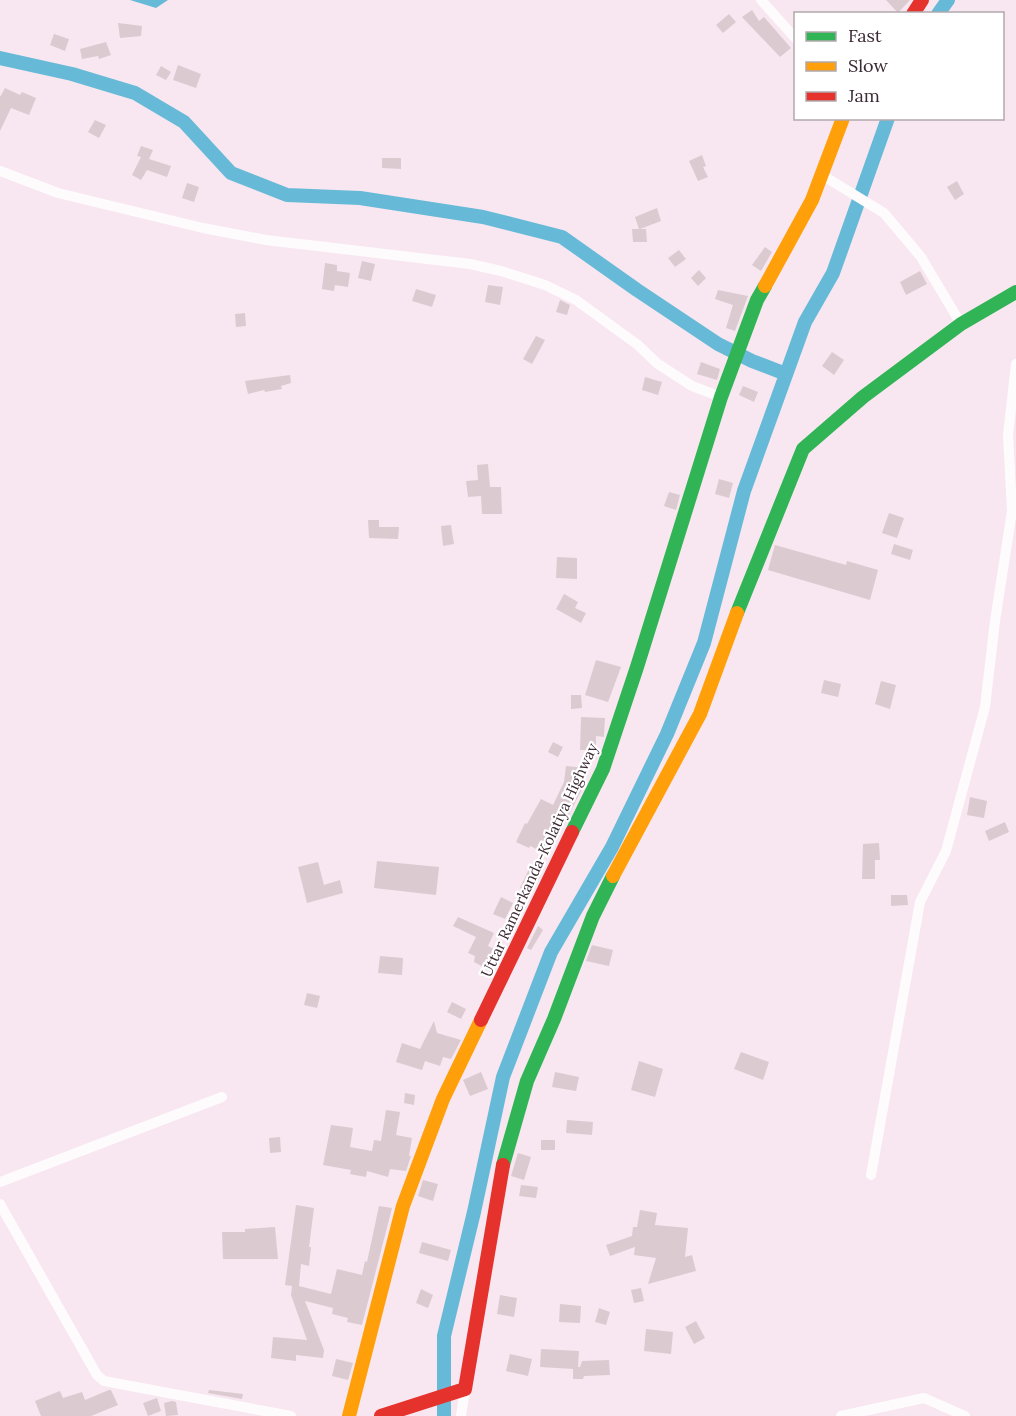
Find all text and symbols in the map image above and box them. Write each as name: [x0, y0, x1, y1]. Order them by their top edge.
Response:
legend: [794, 12, 1004, 120]
text: Fast: [848, 24, 882, 47]
text: Slow: [848, 54, 888, 77]
text: Jam: [847, 84, 880, 107]
street label: Uttar Ramerkanda-Kolatiya Highway: [476, 740, 602, 980]

